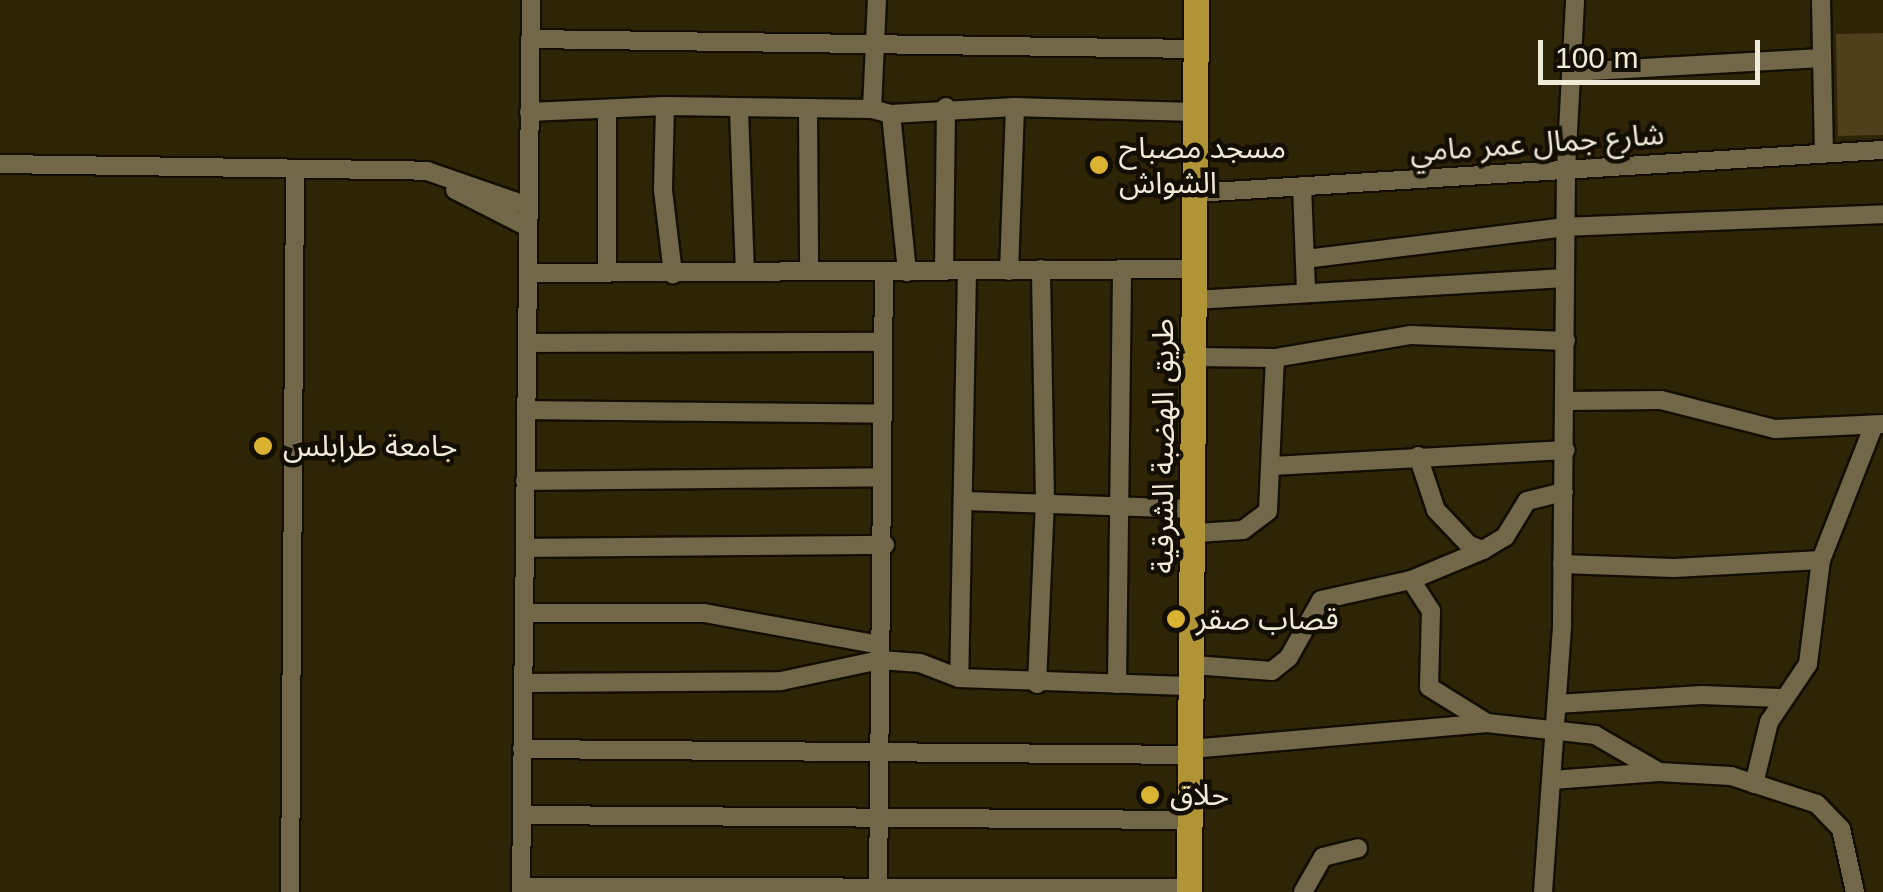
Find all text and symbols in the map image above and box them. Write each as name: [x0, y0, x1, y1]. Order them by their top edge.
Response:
scale bar: [1543, 20, 1766, 82]
text: 100 m: [1555, 41, 1638, 74]
street label: شارع جمال عمر مامي: [1409, 116, 1665, 170]
place label: مسجد مصباح الشواش: [1119, 130, 1286, 200]
marker: مسجد مصباح الشواش: [1088, 154, 1110, 176]
street label: طريق الهضبة الشرقية: [1145, 318, 1181, 574]
place label: جامعة طرابلس: [283, 428, 457, 464]
marker: جامعة طرابلس: [252, 435, 274, 457]
place label: قصاب صقر: [1196, 601, 1339, 637]
marker: قصاب صقر: [1165, 608, 1187, 630]
place label: حلاق: [1170, 777, 1229, 813]
marker: حلاق: [1139, 784, 1161, 806]

